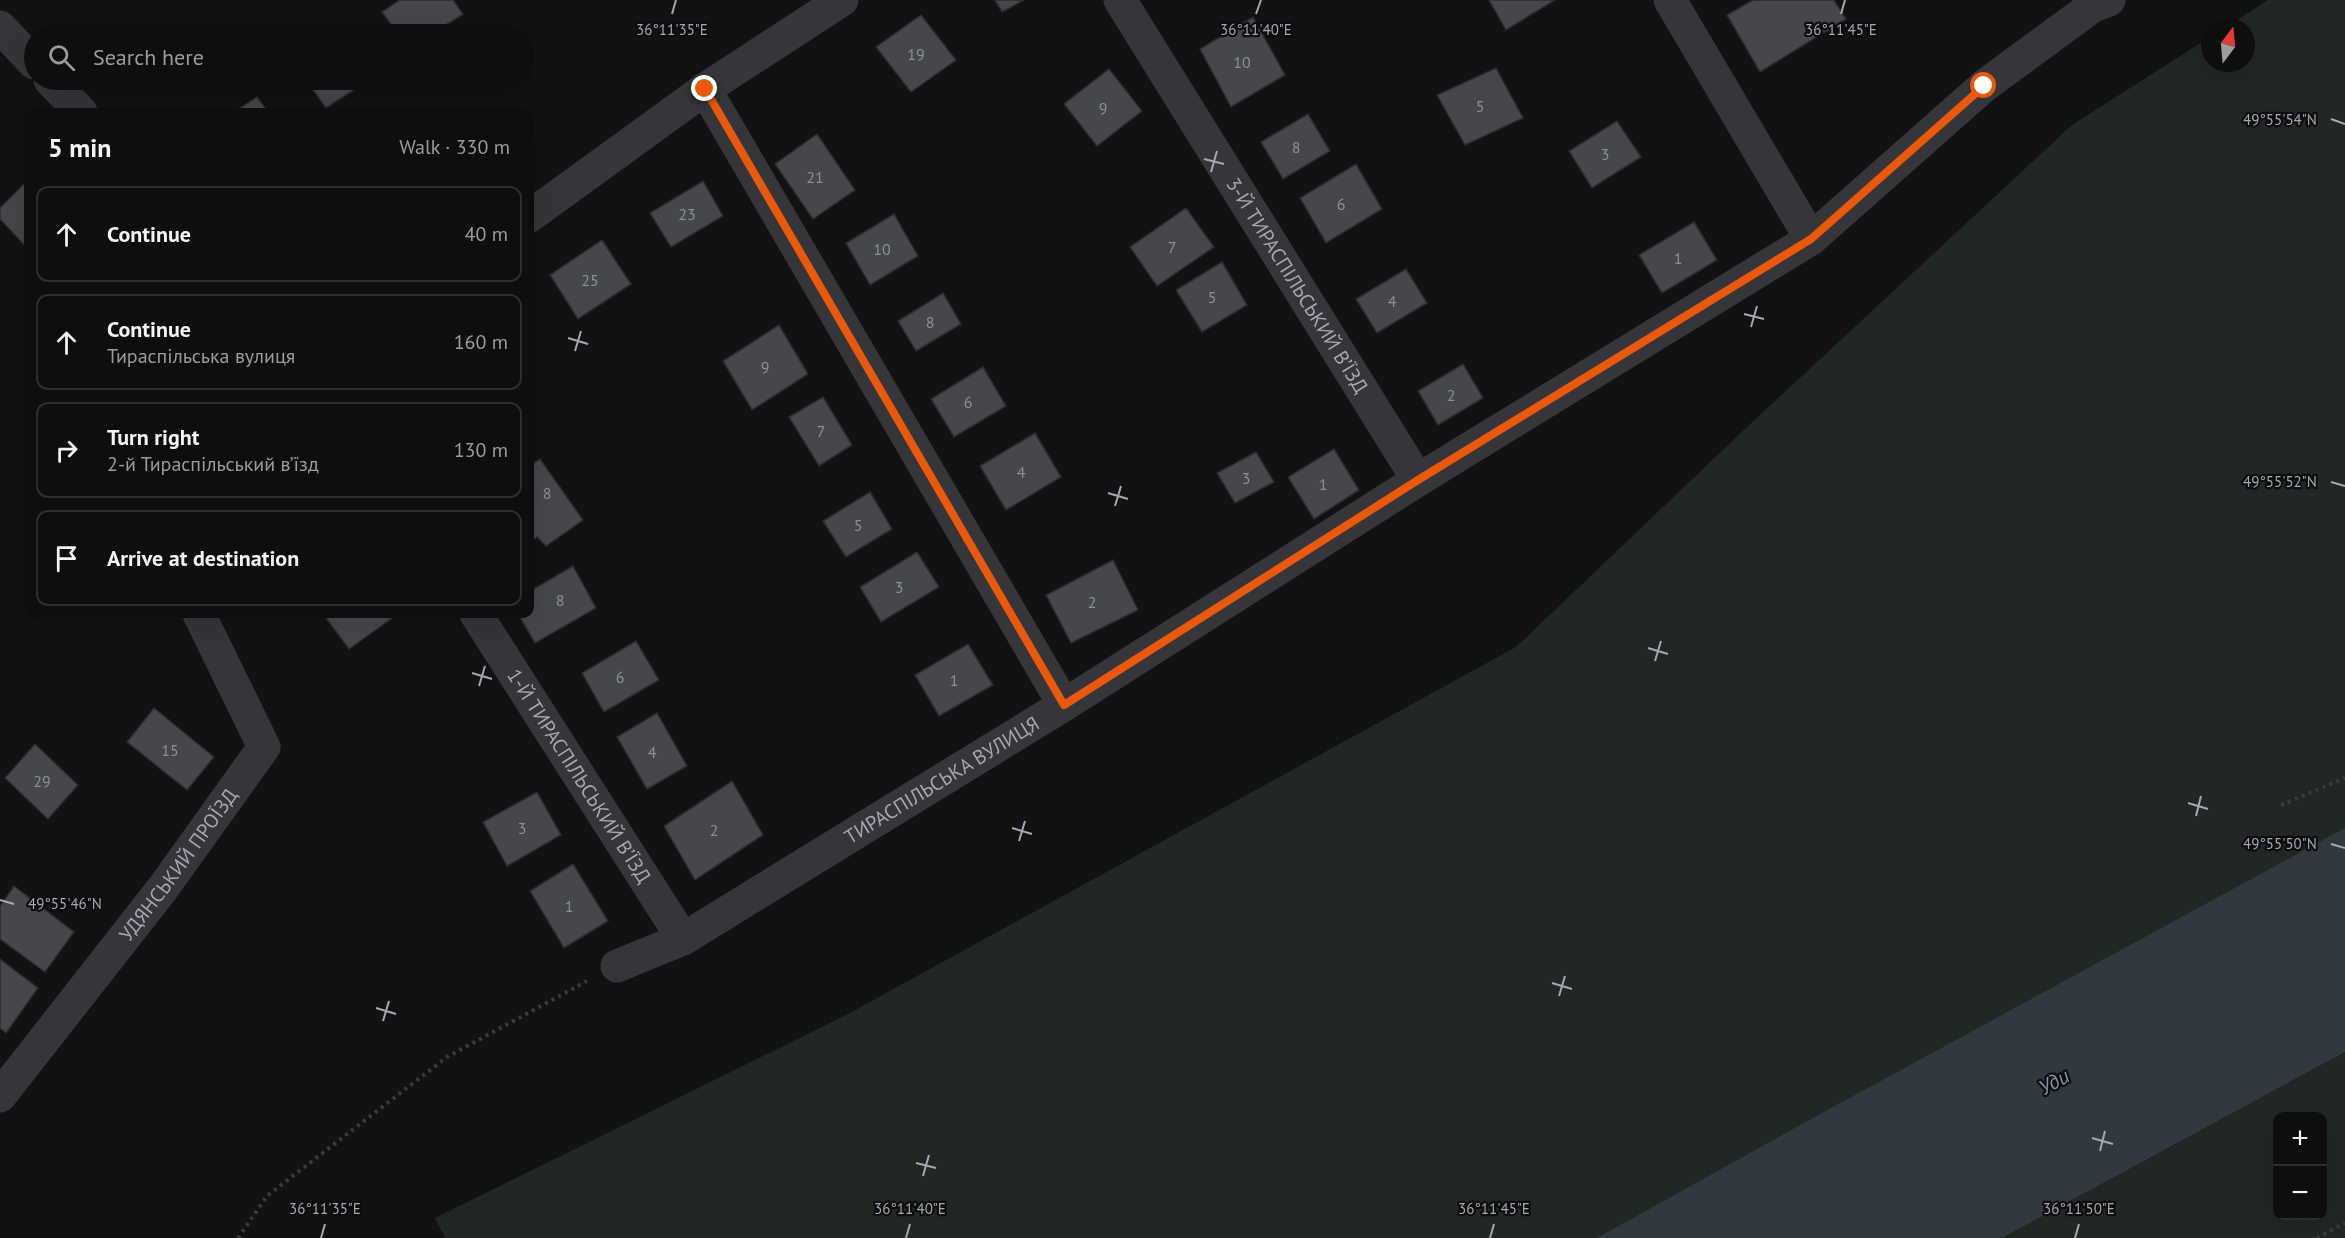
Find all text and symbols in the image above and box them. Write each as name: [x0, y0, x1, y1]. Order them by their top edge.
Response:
north arrow: [2201, 18, 2255, 72]
text: 36°11'35"E: [636, 20, 708, 39]
text: 36°11'40"E: [1220, 20, 1292, 39]
text: 36°11'45"E: [1805, 20, 1877, 39]
search box: [24, 24, 534, 90]
icon: search: [45, 41, 78, 74]
text: Search here: [93, 43, 204, 71]
house number: 19: [907, 44, 925, 64]
house number: 10: [1233, 52, 1251, 72]
route start: [1970, 72, 1996, 98]
route end: [691, 75, 717, 101]
house number: 5: [1476, 96, 1484, 116]
house number: 9: [1099, 98, 1107, 118]
text: 49°55'54"N: [2243, 110, 2317, 129]
text: 5 min: [48, 131, 111, 164]
text: Walk · 330 m: [399, 134, 510, 160]
house number: 8: [1292, 137, 1300, 157]
house number: 3: [1601, 144, 1609, 164]
house number: 21: [806, 167, 824, 187]
street label: 3-Й ТИРАСПІЛЬСЬКИЙ В’ЇЗД: [1221, 173, 1374, 398]
house number: 6: [1337, 194, 1345, 214]
house number: 23: [678, 204, 696, 224]
icon: ahead: [50, 218, 83, 251]
text: Continue: [107, 220, 191, 248]
text: 40 m: [465, 221, 508, 247]
house number: 7: [1168, 237, 1176, 257]
house number: 10: [873, 239, 891, 259]
house number: 1: [1674, 248, 1682, 268]
house number: 25: [581, 270, 599, 290]
house number: 5: [1208, 287, 1216, 307]
house number: 4: [1388, 291, 1397, 311]
house number: 8: [926, 312, 934, 332]
text: Continue: [107, 315, 191, 343]
icon: ahead: [50, 326, 83, 359]
text: 160 m: [454, 329, 508, 355]
text: Тираспільська вулиця: [107, 343, 295, 369]
house number: 9: [761, 357, 769, 377]
house number: 2: [1447, 385, 1455, 405]
house number: 6: [964, 392, 972, 412]
house number: 7: [817, 421, 825, 441]
text: Turn right: [107, 423, 199, 451]
icon: right: [50, 434, 83, 467]
text: 130 m: [454, 437, 508, 463]
text: 2-й Тираспільський в’їзд: [107, 451, 319, 477]
house number: 4: [1017, 462, 1026, 482]
house number: 3: [1242, 468, 1250, 488]
text: 49°55'52"N: [2243, 472, 2317, 491]
house number: 1: [1319, 474, 1327, 494]
house number: 8: [543, 483, 551, 503]
house number: 5: [854, 515, 862, 535]
icon: arrive: [50, 542, 83, 575]
text: Arrive at destination: [107, 544, 299, 572]
house number: 3: [895, 577, 903, 597]
house number: 8: [556, 590, 564, 610]
house number: 2: [1088, 592, 1096, 612]
street label: 1-Й ТИРАСПІЛЬСЬКИЙ В’ЇЗД: [501, 664, 657, 888]
house number: 6: [616, 667, 624, 687]
house number: 1: [950, 670, 958, 690]
street label: ТИРАСПІЛЬСЬКА ВУЛИЦЯ: [840, 710, 1044, 850]
house number: 15: [161, 740, 179, 760]
house number: 4: [648, 742, 657, 762]
house number: 29: [33, 771, 51, 791]
street label: УДЯНСЬКИЙ ПРОЇЗД: [113, 783, 243, 946]
house number: 3: [518, 818, 526, 838]
house number: 2: [710, 820, 718, 840]
text: 49°55'50"N: [2243, 834, 2317, 853]
text: 49°55'46"N: [28, 894, 102, 913]
house number: 1: [565, 896, 573, 916]
water label: Уди: [2034, 1062, 2074, 1101]
map controls: [2273, 1112, 2327, 1220]
button: +: [2273, 1112, 2327, 1166]
button: −: [2273, 1166, 2327, 1220]
text: 36°11'35"E: [289, 1199, 361, 1218]
text: 36°11'40"E: [874, 1199, 946, 1218]
text: 36°11'45"E: [1458, 1199, 1530, 1218]
text: 36°11'50"E: [2043, 1199, 2115, 1218]

